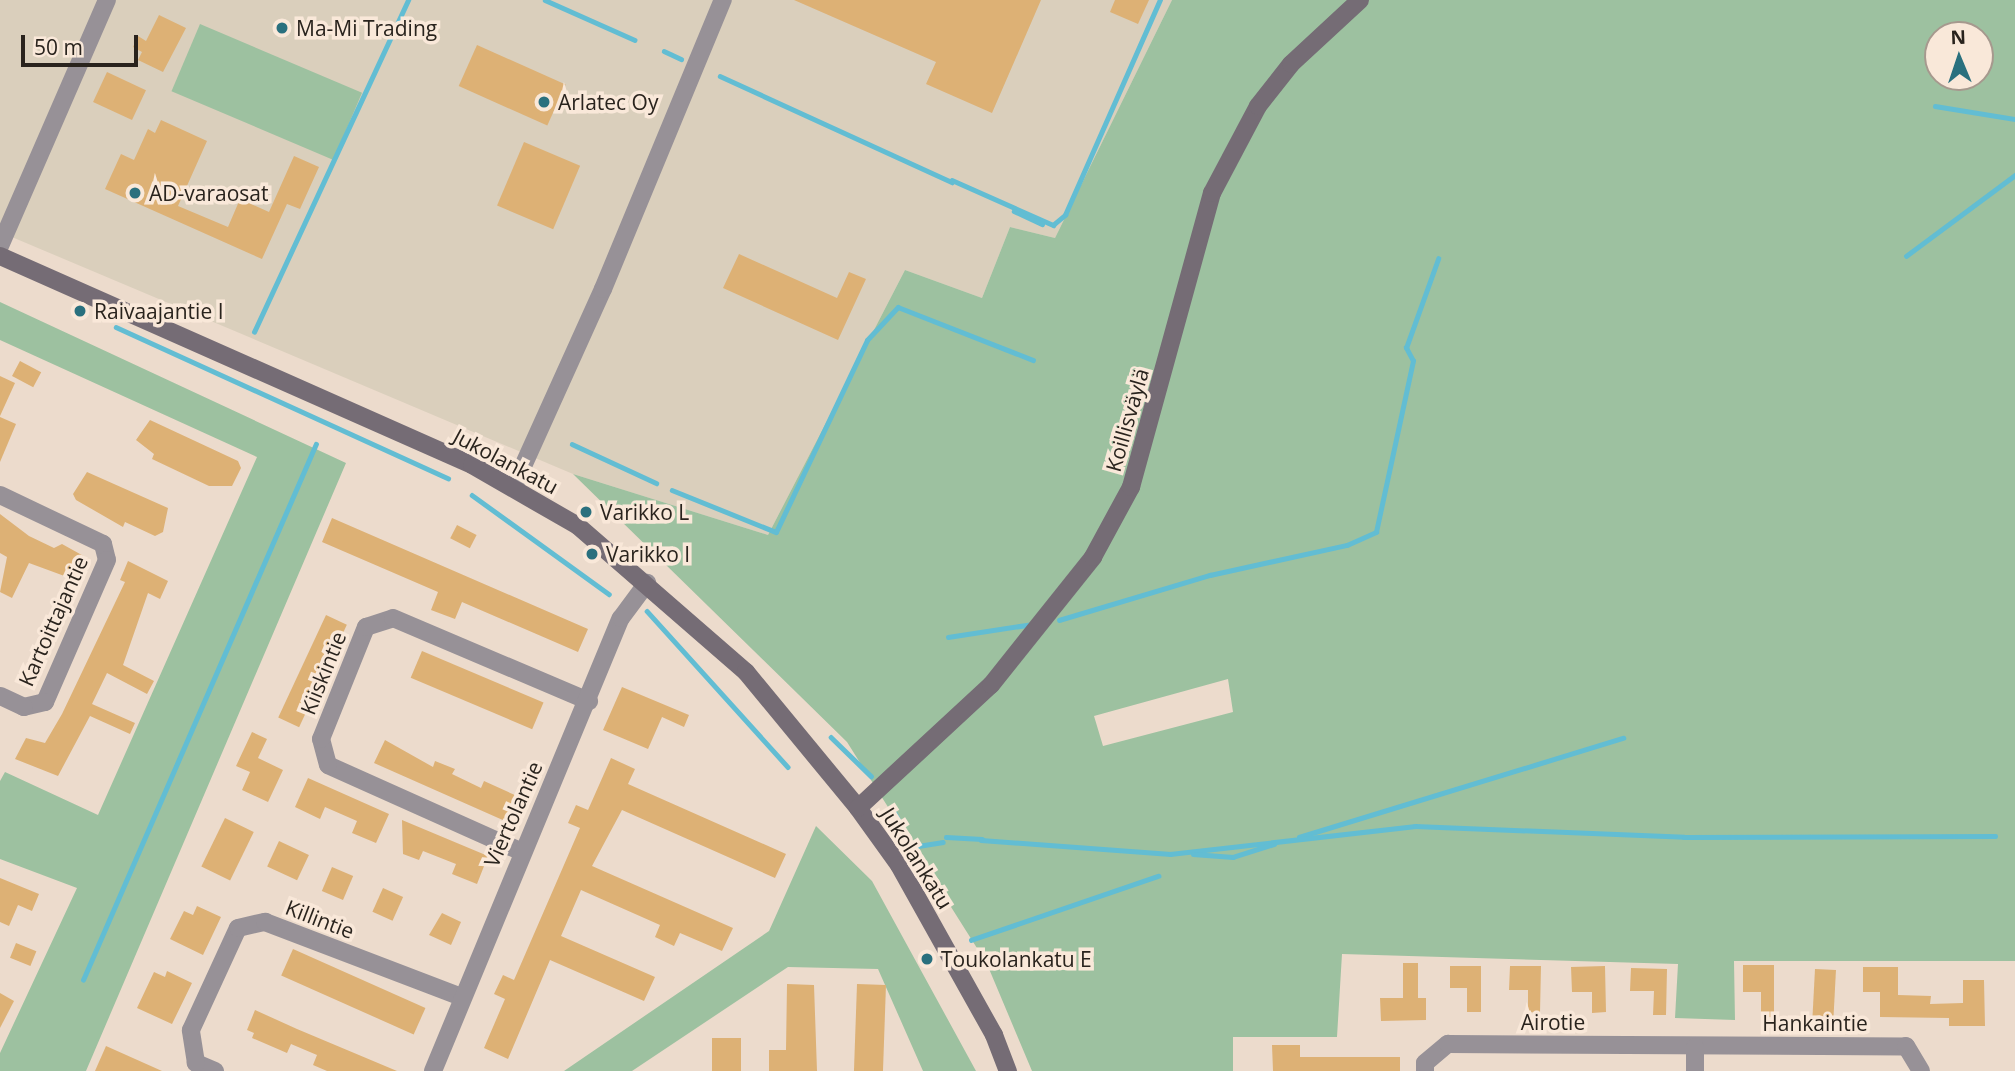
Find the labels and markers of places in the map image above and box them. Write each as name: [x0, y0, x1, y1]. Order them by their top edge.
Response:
place label: Ma-Mi Trading: [296, 15, 437, 41]
marker: Ma-Mi Trading: [274, 20, 290, 36]
place label: Arlatec Oy: [558, 89, 658, 115]
marker: Arlatec Oy: [536, 94, 552, 110]
place label: AD-varaosat: [149, 180, 268, 206]
marker: AD-varaosat: [127, 185, 143, 201]
place label: Raivaajantie I: [94, 298, 224, 324]
marker: Raivaajantie I: [72, 303, 88, 319]
place label: Varikko L: [600, 499, 689, 525]
marker: Varikko L: [578, 504, 594, 520]
place label: Varikko I: [606, 541, 690, 567]
marker: Varikko I: [584, 546, 600, 562]
place label: Toukolankatu E: [941, 946, 1092, 972]
marker: Toukolankatu E: [919, 951, 935, 967]

